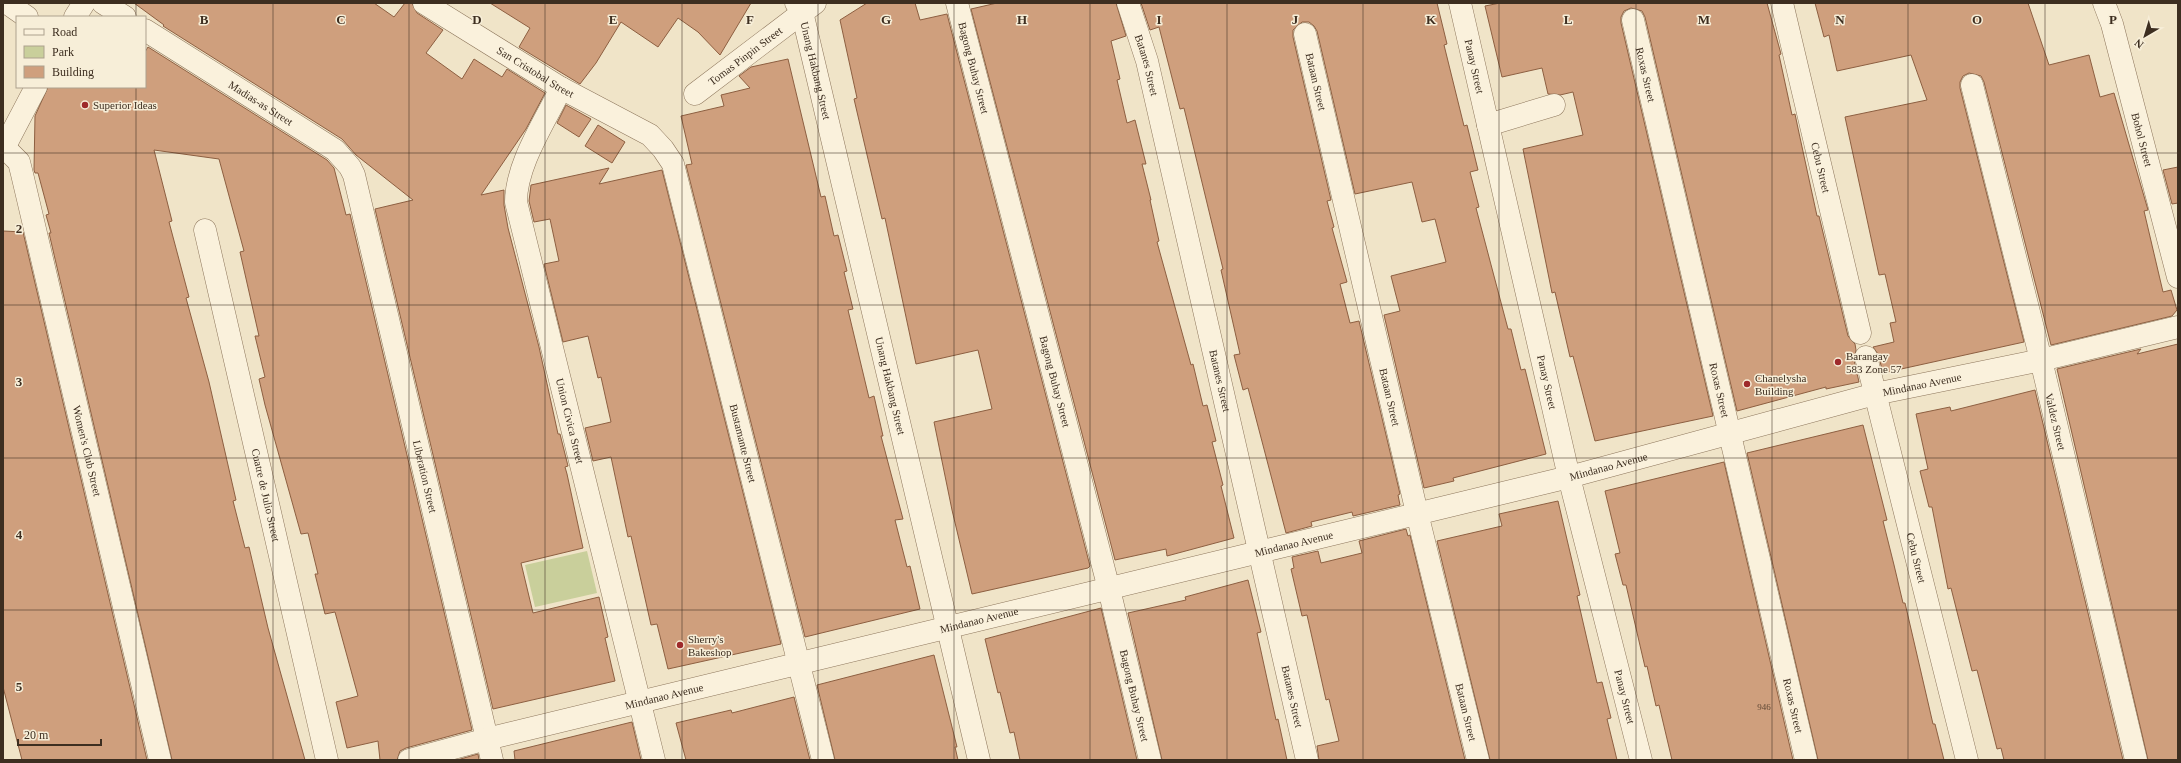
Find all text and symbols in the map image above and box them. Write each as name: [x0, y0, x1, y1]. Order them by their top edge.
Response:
text: B: [200, 12, 209, 27]
text: C: [336, 12, 346, 27]
text: D: [472, 12, 482, 27]
text: E: [609, 12, 617, 27]
text: F: [746, 12, 754, 27]
text: G: [881, 12, 891, 27]
text: H: [1017, 12, 1027, 27]
text: I: [1156, 12, 1162, 27]
text: J: [1292, 12, 1299, 27]
text: K: [1426, 12, 1437, 27]
text: L: [1564, 12, 1573, 27]
text: M: [1698, 12, 1710, 27]
text: N: [1835, 12, 1845, 27]
text: O: [1972, 12, 1982, 27]
text: P: [2109, 12, 2117, 27]
legend: [16, 16, 146, 88]
north arrow: [2125, 16, 2165, 56]
street label: Unang Hakbang Street: [798, 20, 833, 121]
street label: Bagong Buhay Street: [956, 21, 991, 115]
street label: Tomas Pinpin Street: [706, 24, 784, 88]
text: Road: [52, 25, 77, 39]
street label: Batanes Street: [1133, 33, 1161, 97]
text: N: [2132, 37, 2146, 51]
street label: Panay Street: [1463, 38, 1487, 95]
street label: San Cristobal Street: [495, 44, 576, 100]
text: Park: [52, 45, 74, 59]
street label: Roxas Street: [1634, 46, 1658, 103]
street label: Bataan Street: [1304, 52, 1329, 112]
text: Building: [52, 65, 94, 79]
street label: Madias-as Street: [226, 78, 295, 128]
place label: Superior Ideas: [93, 99, 157, 111]
marker: Superior Ideas: [80, 100, 90, 110]
street label: Bohol Street: [2129, 111, 2155, 168]
street label: Cebu Street: [1809, 141, 1833, 194]
text: 2: [16, 221, 22, 236]
street label: Bagong Buhay Street: [1038, 334, 1073, 429]
street label: Unang Hakbang Street: [873, 336, 908, 436]
street label: Batanes Street: [1207, 349, 1233, 413]
place label: Barangay 583 Zone 57: [1846, 350, 1902, 375]
street label: Panay Street: [1535, 354, 1559, 410]
marker: Barangay 583 Zone 57: [1833, 357, 1843, 367]
street label: Roxas Street: [1707, 361, 1732, 419]
street label: Bataan Street: [1377, 367, 1402, 427]
street label: Mindanao Avenue: [1881, 370, 1963, 398]
place label: Chanelysha Building: [1755, 372, 1806, 397]
text: 3: [16, 374, 23, 389]
street label: Union Civica Street: [554, 377, 586, 465]
marker: Chanelysha Building: [1742, 379, 1752, 389]
street label: Valdez Street: [2043, 392, 2068, 452]
street label: Bustamante Street: [728, 403, 759, 484]
street label: Women's Club Street: [71, 404, 104, 497]
street label: Liberation Street: [411, 439, 439, 514]
street label: Cuatre de Julio Street: [250, 447, 283, 543]
street label: Mindanao Avenue: [1568, 450, 1649, 483]
text: 4: [16, 527, 23, 542]
street label: Mindanao Avenue: [1254, 528, 1334, 559]
street label: Cebu Street: [1904, 531, 1928, 584]
street label: Mindanao Avenue: [939, 605, 1019, 635]
place label: Sherry's Bakeshop: [688, 633, 732, 658]
marker: Sherry's Bakeshop: [675, 640, 685, 650]
street label: Bagong Buhay Street: [1118, 648, 1151, 743]
street label: Batanes Street: [1280, 664, 1305, 729]
street label: Panay Street: [1612, 668, 1638, 725]
street label: Roxas Street: [1781, 677, 1805, 734]
text: 5: [16, 679, 23, 694]
street label: Mindanao Avenue: [624, 681, 705, 711]
street label: Bataan Street: [1453, 682, 1479, 742]
house number: 946: [1757, 702, 1771, 712]
scale bar: [18, 721, 101, 747]
text: 20 m: [24, 728, 49, 742]

